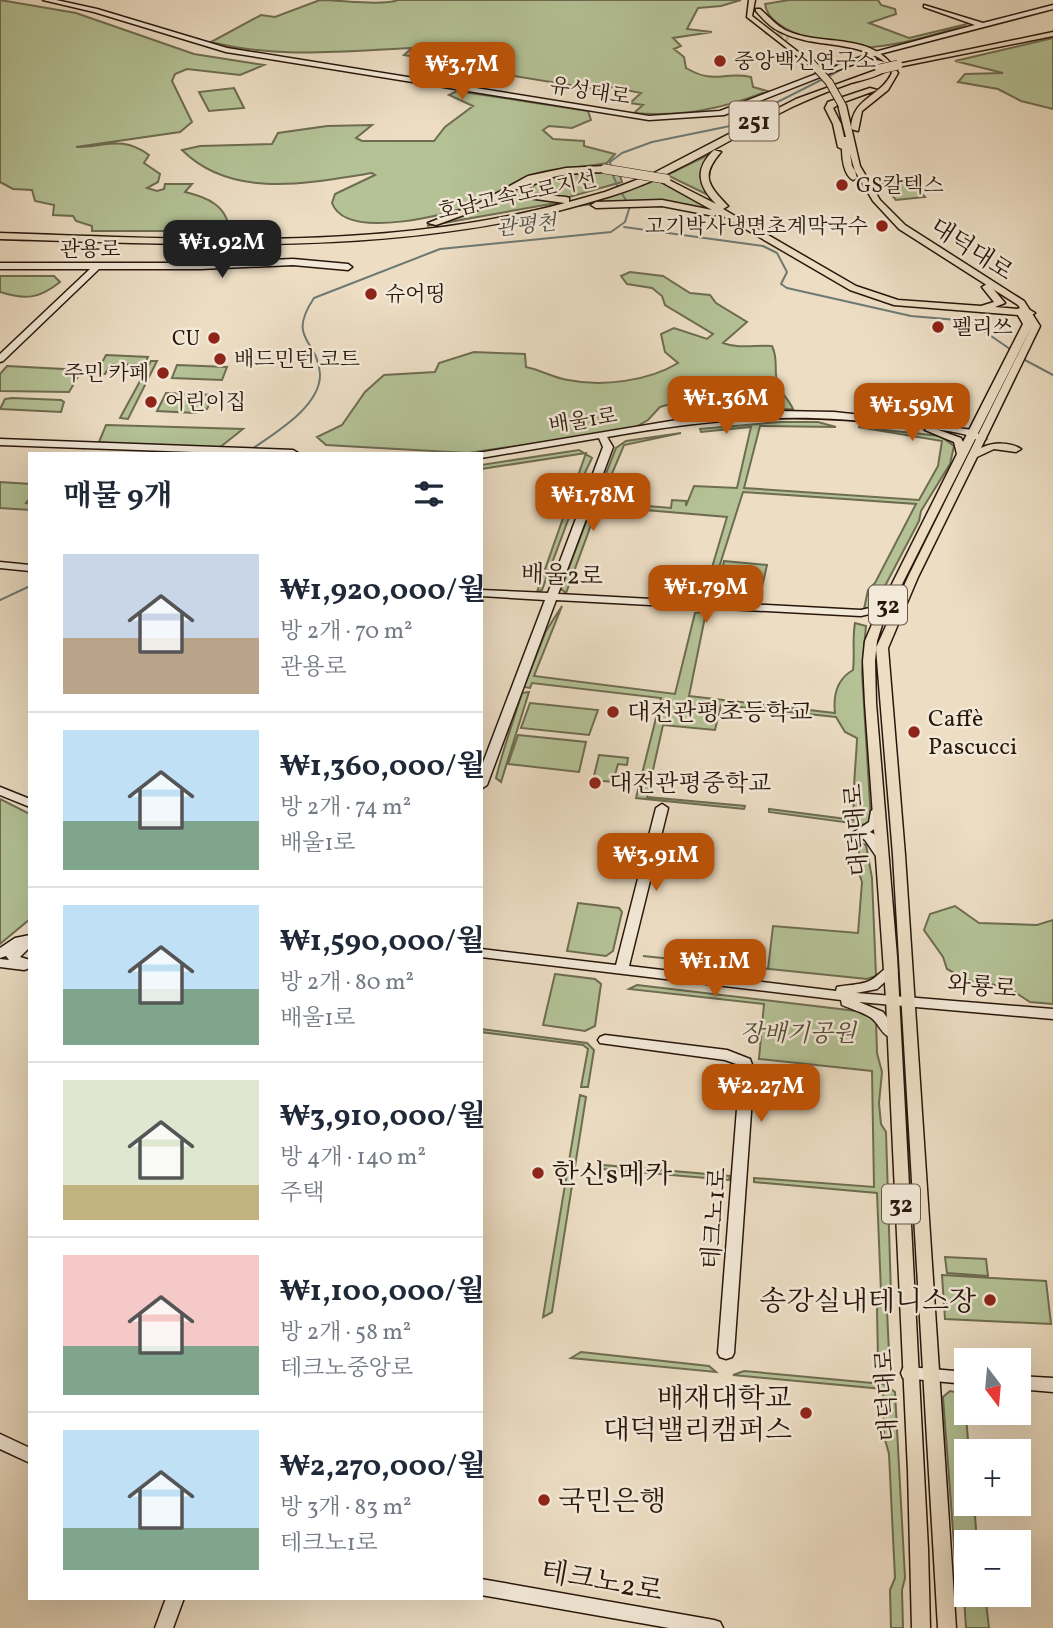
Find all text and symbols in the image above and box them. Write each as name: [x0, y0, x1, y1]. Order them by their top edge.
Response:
pin: ₩3.7M: [413, 42, 511, 102]
place label: 중앙백신연구소: [734, 48, 876, 77]
text: ₩3.7M: [425, 49, 499, 81]
marker: 중앙백신연구소: [712, 53, 728, 69]
street label: 유성대로: [547, 72, 632, 113]
road number: 251: [730, 102, 778, 140]
street label: 호남고속도로지선: [435, 165, 600, 228]
place label: GS칼텍스: [856, 172, 944, 201]
marker: GS칼텍스: [834, 177, 850, 193]
water label: 관평천: [494, 209, 560, 244]
street label: 대덕대로: [923, 211, 1019, 290]
place label: 고기박사냉면초계막국수: [645, 213, 868, 242]
marker: 고기박사냉면초계막국수: [874, 218, 890, 234]
pin: ₩1.92M: [165, 220, 279, 280]
text: ₩1.92M: [179, 227, 265, 259]
street label: 관용로: [60, 236, 120, 265]
place label: 슈어띵: [385, 281, 446, 310]
marker: 슈어띵: [363, 286, 379, 302]
place label: 펠리쓰: [952, 314, 1013, 343]
marker: 펠리쓰: [930, 319, 946, 335]
place label: CU: [172, 325, 200, 354]
marker: CU: [206, 330, 222, 346]
place label: 배드민턴 코트: [234, 346, 360, 375]
marker: 배드민턴 코트: [212, 351, 228, 367]
place label: 주민 카페: [64, 360, 149, 389]
marker: 주민 카페: [155, 365, 171, 381]
pin: ₩1.36M: [669, 376, 783, 436]
text: ₩1.36M: [684, 383, 768, 415]
pin: ₩1.59M: [855, 384, 969, 443]
place label: 어린이집: [165, 389, 246, 418]
text: ₩1.59M: [870, 390, 954, 422]
marker: 어린이집: [143, 394, 159, 410]
street label: 배울1로: [547, 402, 620, 441]
pin: ₩1.78M: [536, 474, 650, 533]
icon: filters: [410, 475, 448, 513]
text: 매물 9개: [63, 476, 173, 518]
text: ₩1.78M: [551, 480, 635, 512]
street label: 배울2로: [520, 559, 604, 595]
pin: ₩1.79M: [649, 566, 763, 625]
text: ₩1,920,000/월: [280, 570, 486, 612]
text: ₩1.79M: [664, 572, 748, 604]
icon: home: [119, 582, 203, 666]
road number: 32: [869, 586, 907, 624]
text: 방 2개 · 70 m²: [280, 616, 413, 648]
text: 관용로: [280, 652, 347, 684]
place label: 대전관평초등학교: [627, 697, 812, 731]
place label: Caffè Pascucci: [928, 703, 1017, 765]
marker: 대전관평초등학교: [605, 704, 621, 720]
marker: Caffè Pascucci: [906, 724, 922, 740]
text: ₩1,360,000/월: [280, 746, 485, 788]
icon: home: [119, 758, 203, 842]
place label: 대전관평중학교: [609, 768, 771, 802]
marker: 대전관평중학교: [587, 775, 603, 791]
street label: 대덕대로: [838, 782, 878, 877]
text: 방 2개 · 74 m²: [280, 792, 411, 824]
text: 배울1로: [280, 828, 356, 860]
pin: ₩3.91M: [599, 834, 713, 893]
text: ₩3.91M: [613, 840, 699, 872]
text: ₩1,590,000/월: [280, 921, 485, 963]
icon: home: [119, 933, 203, 1017]
pin: ₩1.1M: [666, 940, 764, 999]
text: ₩1.1M: [680, 946, 750, 978]
text: 방 2개 · 80 m²: [280, 967, 414, 999]
street label: 와룡로: [946, 968, 1018, 1008]
text: 배울1로: [280, 1003, 356, 1035]
park label: 장배기공원: [740, 1018, 858, 1052]
pin: ₩2.27M: [704, 1064, 818, 1124]
text: ₩2.27M: [718, 1071, 804, 1103]
text: ₩3,910,000/월: [280, 1096, 486, 1138]
icon: home: [119, 1108, 203, 1192]
text: 방 4개 · 140 m²: [280, 1142, 426, 1174]
place label: 한신s메카: [552, 1156, 672, 1195]
marker: 한신s메카: [530, 1165, 546, 1181]
street label: 테크노1로: [695, 1166, 737, 1270]
text: 주택: [280, 1178, 324, 1210]
road number: 32: [882, 1184, 920, 1224]
text: ₩1,100,000/월: [280, 1271, 485, 1313]
icon: home: [119, 1283, 203, 1367]
place label: 송강실내테니스장: [760, 1283, 976, 1322]
marker: 송강실내테니스장: [982, 1292, 998, 1308]
text: 방 2개 · 58 m²: [280, 1317, 411, 1349]
street label: 대덕대로: [869, 1348, 907, 1442]
north arrow: [954, 1348, 1031, 1424]
map controls: [954, 1348, 1031, 1607]
text: 테크노중앙로: [280, 1353, 413, 1385]
place label: 배재대학교 대덕밸리캠퍼스: [603, 1380, 792, 1451]
marker: 배재대학교 대덕밸리캠퍼스: [798, 1405, 814, 1421]
button: +: [954, 1439, 1031, 1516]
text: ₩2,270,000/월: [280, 1446, 486, 1488]
icon: home: [119, 1458, 203, 1542]
place label: 국민은행: [558, 1483, 666, 1522]
text: 방 3개 · 83 m²: [280, 1492, 412, 1524]
marker: 국민은행: [536, 1492, 552, 1508]
text: 테크노1로: [280, 1528, 378, 1560]
button: −: [954, 1530, 1031, 1607]
street label: 테크노2로: [537, 1553, 666, 1612]

